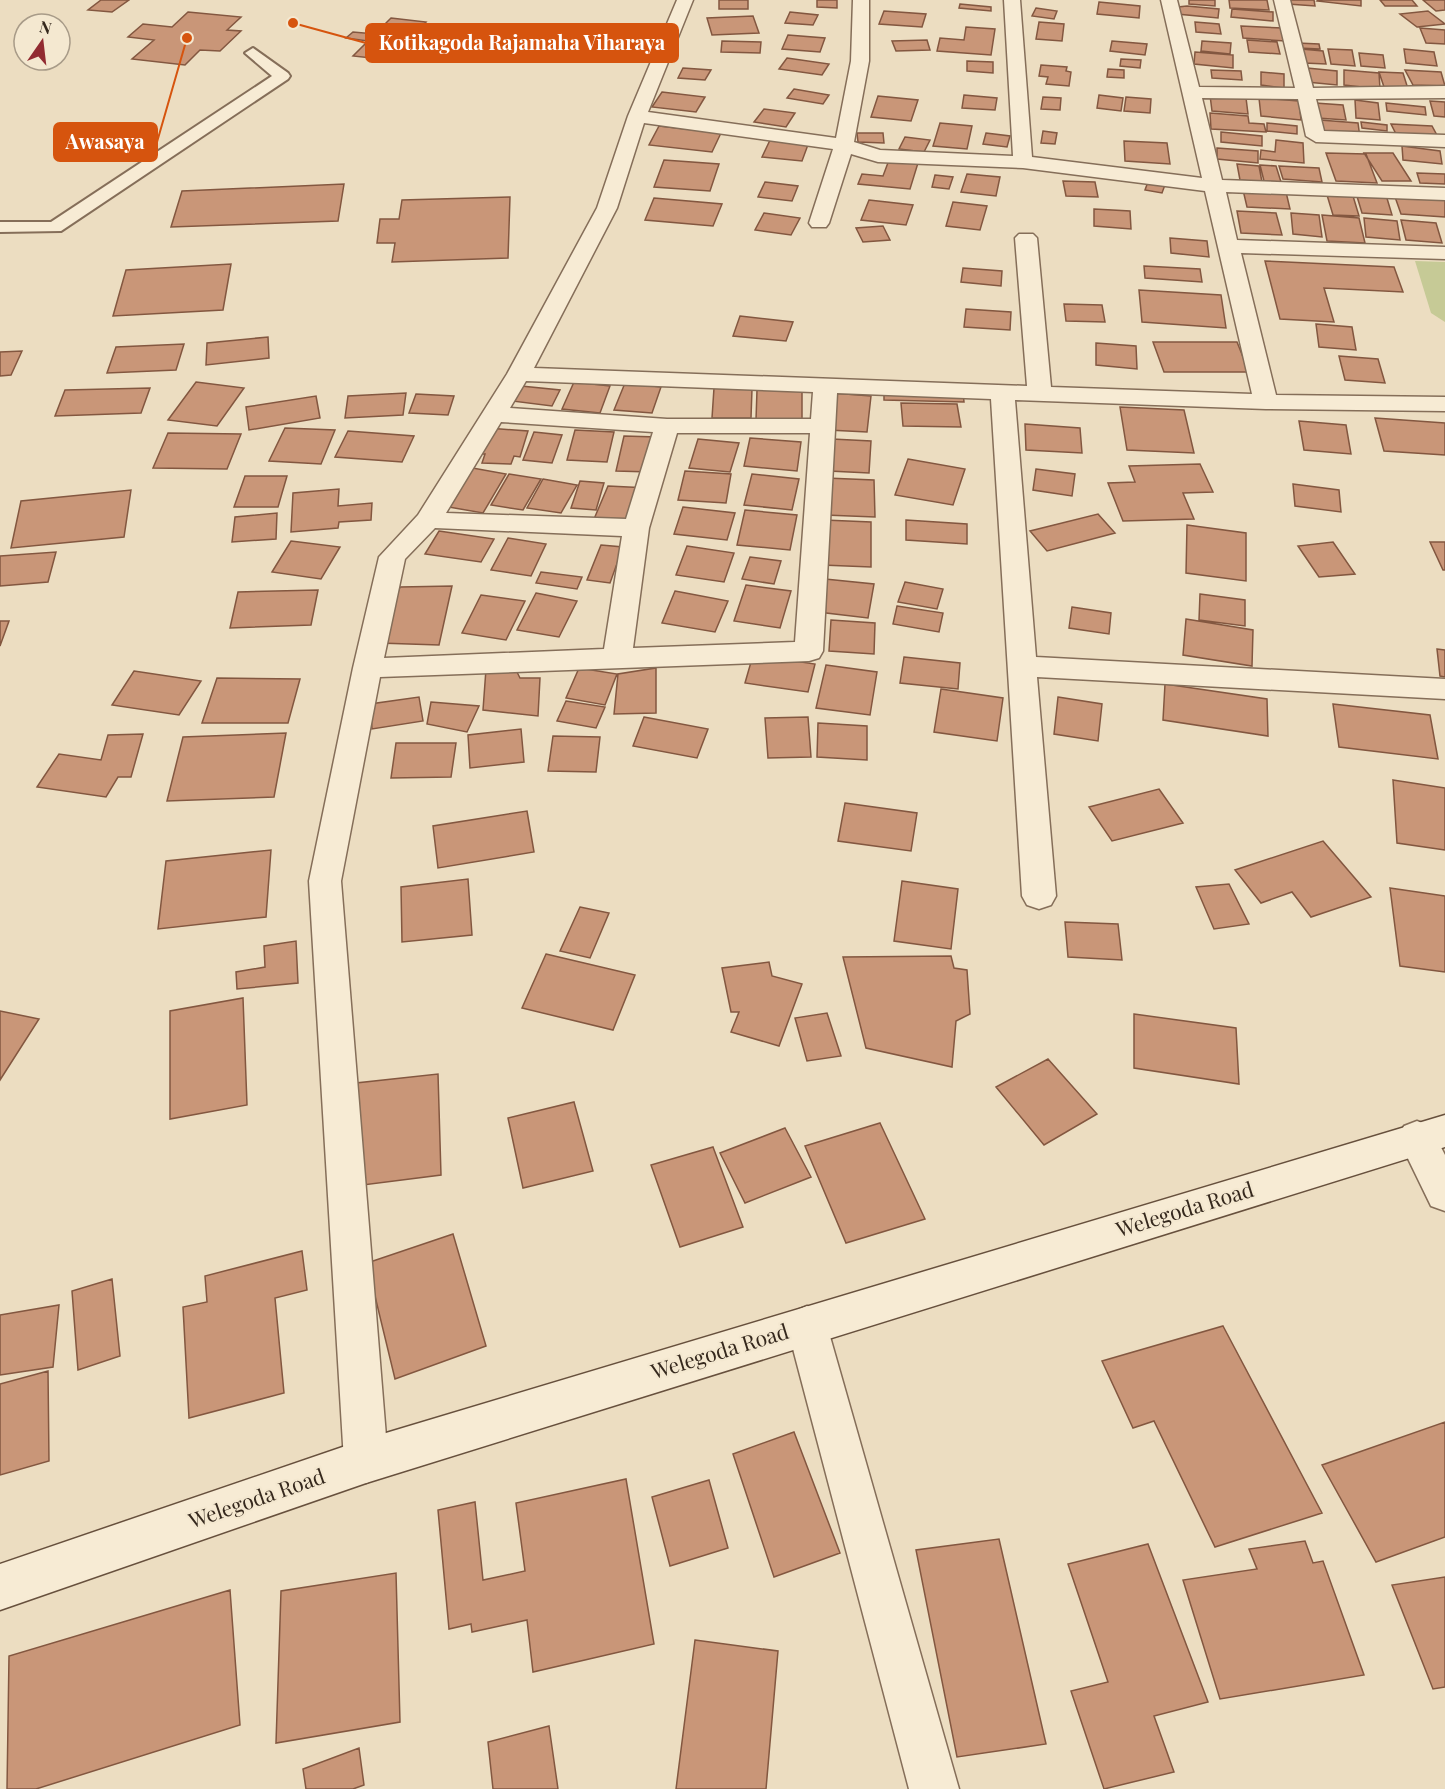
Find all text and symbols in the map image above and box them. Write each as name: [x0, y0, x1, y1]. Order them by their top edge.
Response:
north arrow: [12, 12, 72, 72]
text: N: [38, 15, 54, 39]
callout: Kotikagoda Rajamaha Viharaya: [366, 24, 678, 62]
text: Kotikagoda Rajamaha Viharaya: [379, 28, 666, 55]
callout: Awasaya: [54, 123, 157, 161]
text: Awasaya: [64, 127, 145, 154]
street label: Welegoda Road: [1111, 1174, 1257, 1243]
street label: Welegoda Road: [646, 1316, 792, 1385]
street label: Welegoda Road: [184, 1461, 328, 1534]

